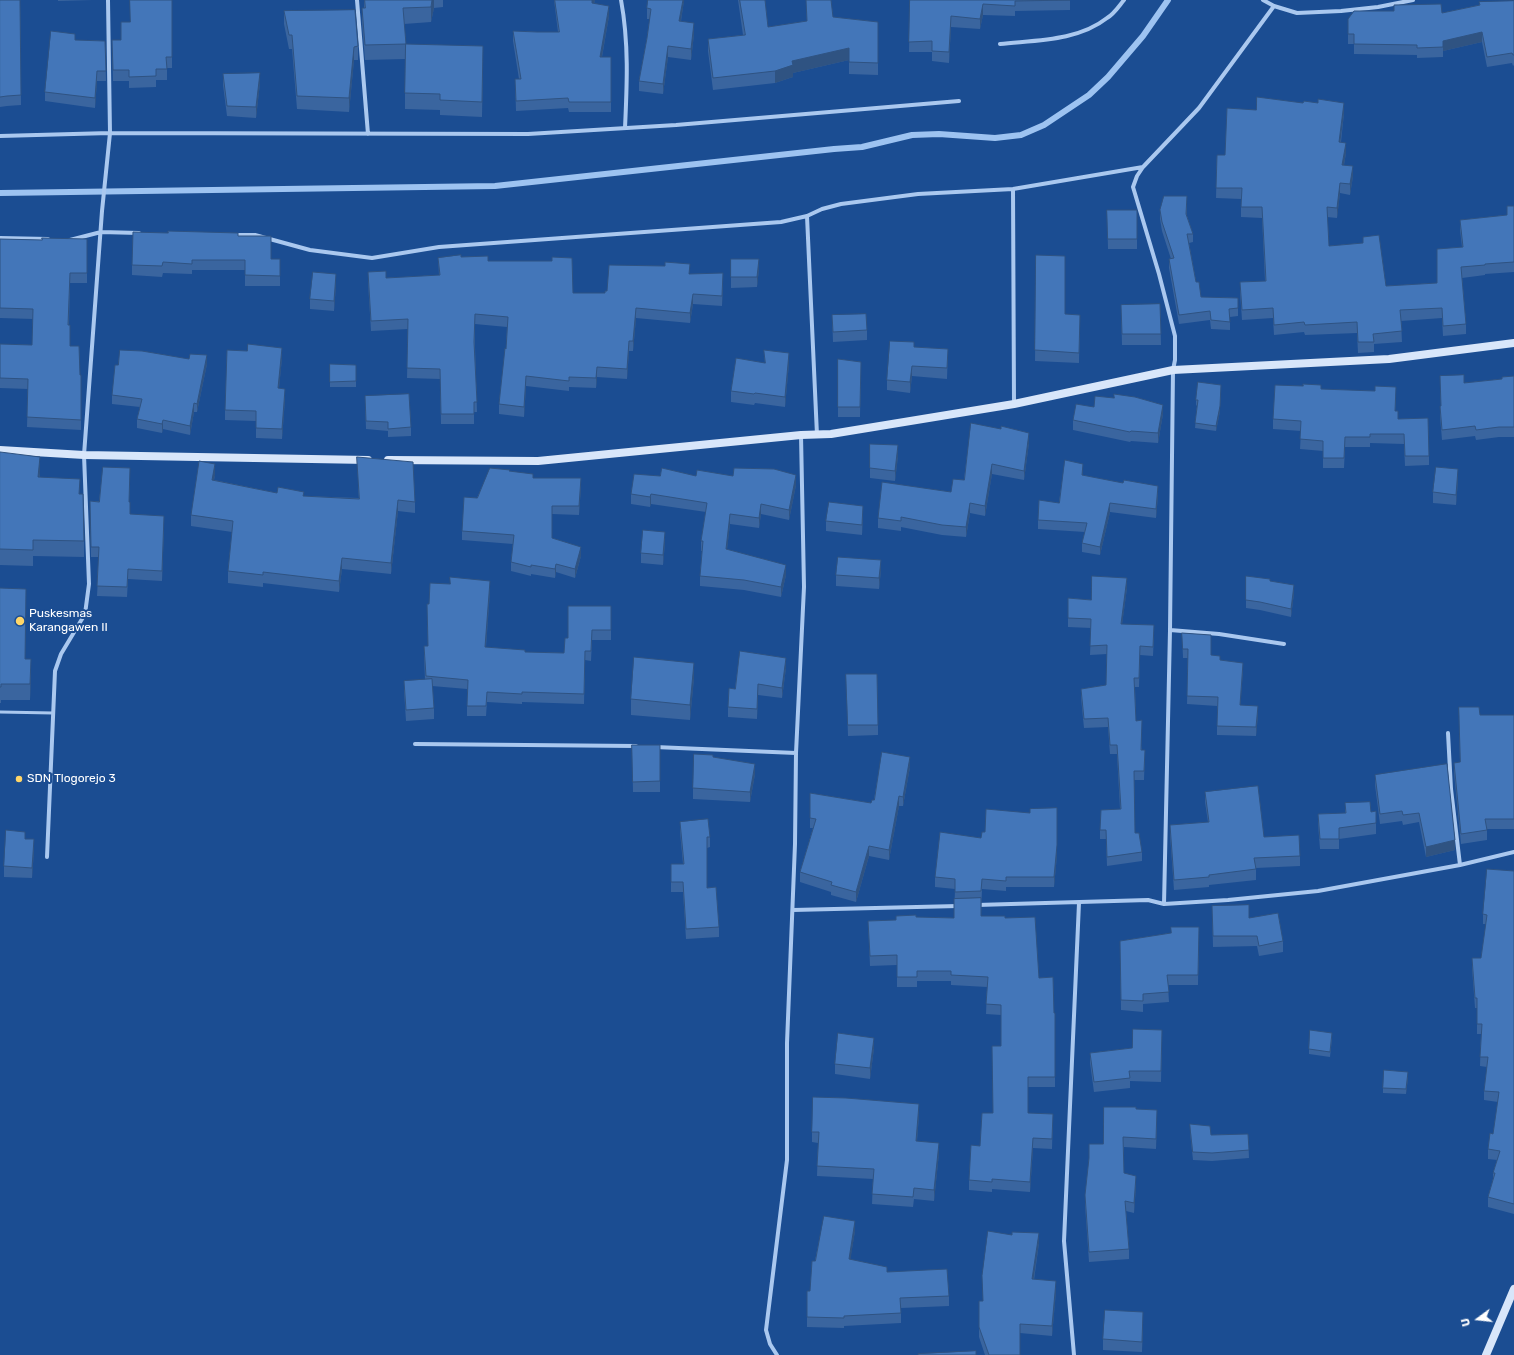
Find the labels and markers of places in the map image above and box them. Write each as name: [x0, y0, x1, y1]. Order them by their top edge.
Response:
place label: Puskesmas Karangawen II: [29, 607, 108, 635]
marker: Puskesmas Karangawen II: [14, 615, 26, 627]
place label: SDN Tlogorejo 3: [27, 772, 116, 786]
marker: SDN Tlogorejo 3: [14, 774, 24, 784]

